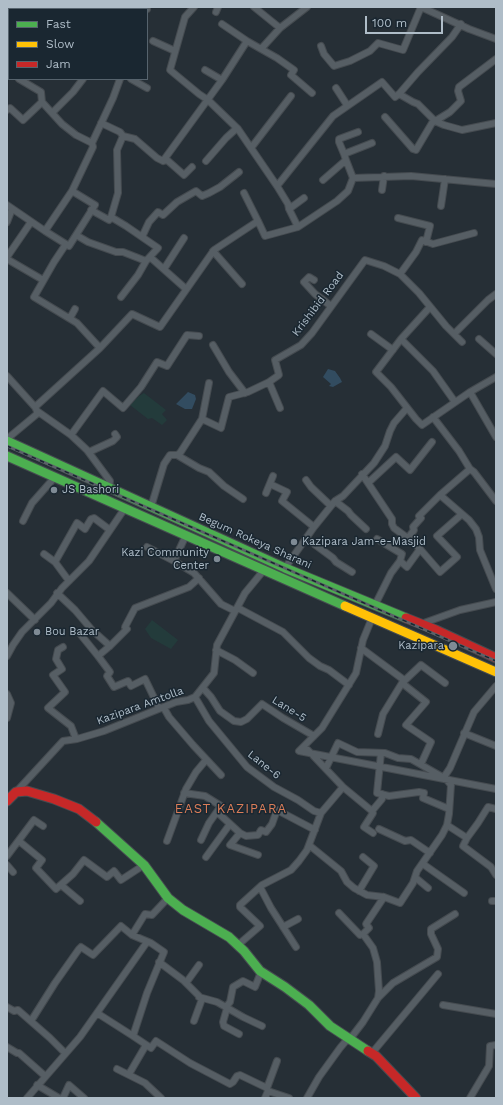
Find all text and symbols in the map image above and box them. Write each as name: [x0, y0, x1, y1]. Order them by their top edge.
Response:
legend: [8, 8, 148, 80]
scale bar: [367, 8, 445, 34]
text: 100 m: [372, 16, 407, 30]
text: Fast: [46, 17, 71, 31]
text: Slow: [46, 37, 74, 51]
text: Jam: [46, 57, 71, 71]
street label: Krishibid Road: [289, 269, 347, 339]
place label: JS Bashori: [62, 483, 119, 497]
marker: JS Bashori: [49, 485, 59, 495]
street label: Begum Rokeya Sharani: [197, 510, 313, 572]
place label: Kazipara Jam-e-Masjid: [302, 535, 426, 549]
marker: Kazipara Jam-e-Masjid: [289, 537, 299, 547]
place label: Kazi Community Center: [121, 546, 209, 572]
marker: Kazi Community Center: [212, 554, 222, 564]
place label: Bou Bazar: [45, 625, 99, 639]
marker: Bou Bazar: [32, 627, 42, 637]
place label: Kazipara: [398, 639, 444, 653]
marker: Kazipara: [447, 640, 459, 652]
street label: Kazipara Amtolla: [95, 684, 185, 728]
street label: Lane-5: [269, 693, 309, 725]
street label: Lane-6: [245, 748, 283, 782]
district label: EAST KAZIPARA: [175, 801, 287, 817]

